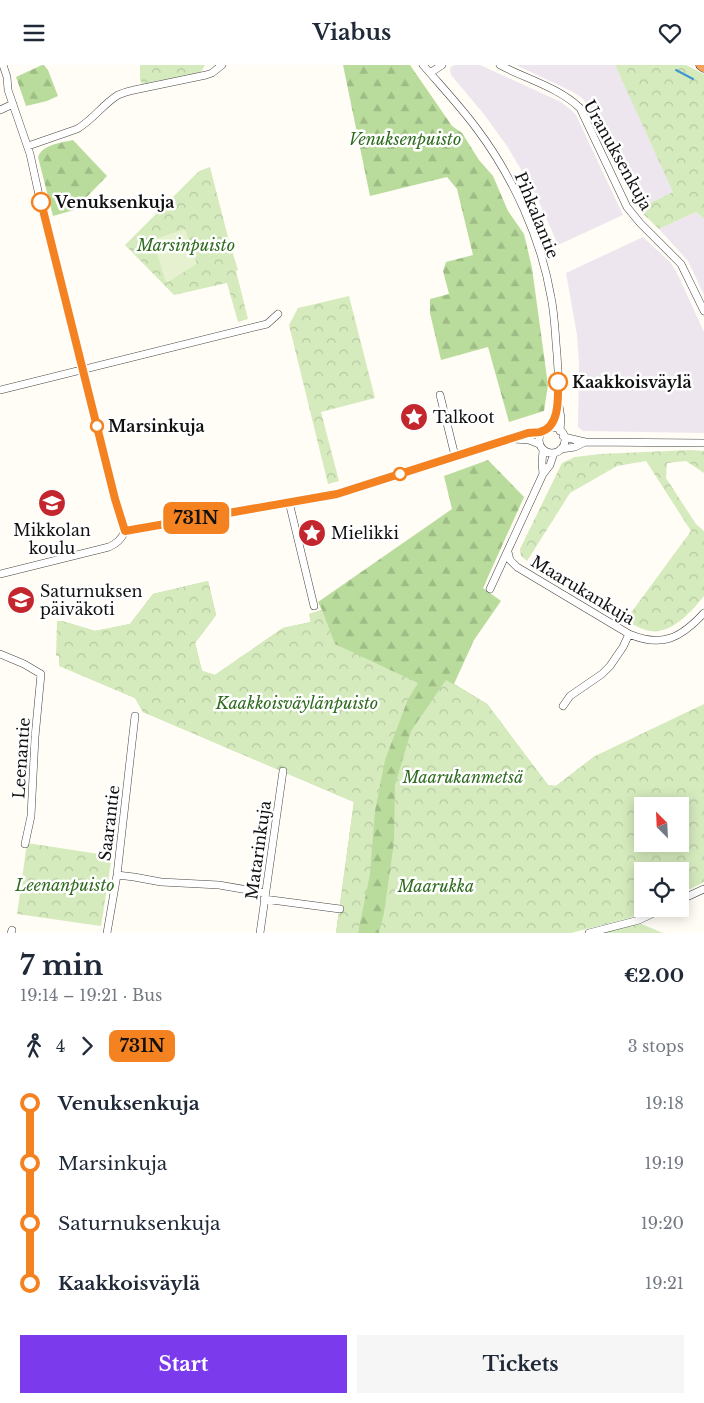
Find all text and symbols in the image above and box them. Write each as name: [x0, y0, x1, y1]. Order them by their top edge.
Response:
icon: menu: [20, 19, 48, 47]
text: Viabus: [313, 19, 391, 46]
icon: heart: [656, 19, 684, 47]
street label: Uranuksenkuja: [579, 96, 657, 214]
park label: Venuksenpuisto: [349, 129, 461, 149]
street label: Pihkalantie: [511, 169, 563, 261]
marker: Venuksenkuja: [31, 192, 51, 212]
place label: Venuksenkuja: [54, 192, 174, 212]
park label: Marsinpuisto: [136, 235, 235, 255]
marker: Kaakkoisväylä: [548, 372, 568, 392]
place label: Kaakkoisväylä: [572, 372, 692, 392]
place icon: Talkoot: [399, 402, 429, 432]
place label: Talkoot: [433, 407, 495, 427]
place label: Marsinkuja: [108, 416, 205, 436]
marker: Marsinkuja: [90, 419, 104, 433]
unlabelled marker: [393, 467, 407, 481]
school or university icon: Mikkolan koulu: [37, 488, 67, 518]
line badge: 731N: [161, 502, 231, 534]
text: 731N: [173, 507, 219, 529]
place icon: Mielikki: [297, 518, 327, 548]
place label: Mikkolan koulu: [13, 520, 91, 558]
place label: Mielikki: [331, 523, 399, 543]
street label: Maarukankuja: [527, 551, 639, 629]
place label: Saturnuksen päiväkoti: [40, 581, 143, 619]
school or university icon: Saturnuksen päiväkoti: [6, 585, 36, 615]
park label: Kaakkoisväylänpuisto: [215, 693, 378, 713]
street label: Leenantie: [8, 717, 34, 799]
park label: Maarukanmetsä: [402, 767, 523, 787]
street label: Saarantie: [94, 784, 124, 862]
north arrow: [634, 797, 689, 853]
map controls: [634, 797, 689, 917]
street label: Matarinkuja: [241, 799, 275, 901]
button: locate: [634, 862, 689, 917]
park label: Leenanpuisto: [14, 875, 115, 895]
park label: Maarukka: [397, 876, 474, 896]
text: 7 min: [20, 948, 103, 983]
text: €2.00: [624, 964, 684, 987]
text: 19:14 – 19:21 · Bus: [20, 985, 162, 1005]
icon: walk: [20, 1032, 48, 1060]
icon: forward: [73, 1032, 101, 1060]
text: 731N: [119, 1035, 165, 1057]
text: 4: [56, 1036, 65, 1056]
text: 3 stops: [628, 1036, 684, 1056]
text: Venuksenkuja: [58, 1092, 200, 1115]
text: 19:18: [645, 1093, 684, 1113]
text: Marsinkuja: [58, 1152, 167, 1175]
text: 19:19: [645, 1153, 684, 1173]
text: Saturnuksenkuja: [58, 1212, 221, 1235]
text: 19:20: [641, 1213, 684, 1233]
text: Kaakkoisväylä: [58, 1272, 200, 1295]
text: 19:21: [645, 1273, 684, 1293]
button: Start: [20, 1335, 347, 1393]
button: Tickets: [357, 1335, 684, 1393]

